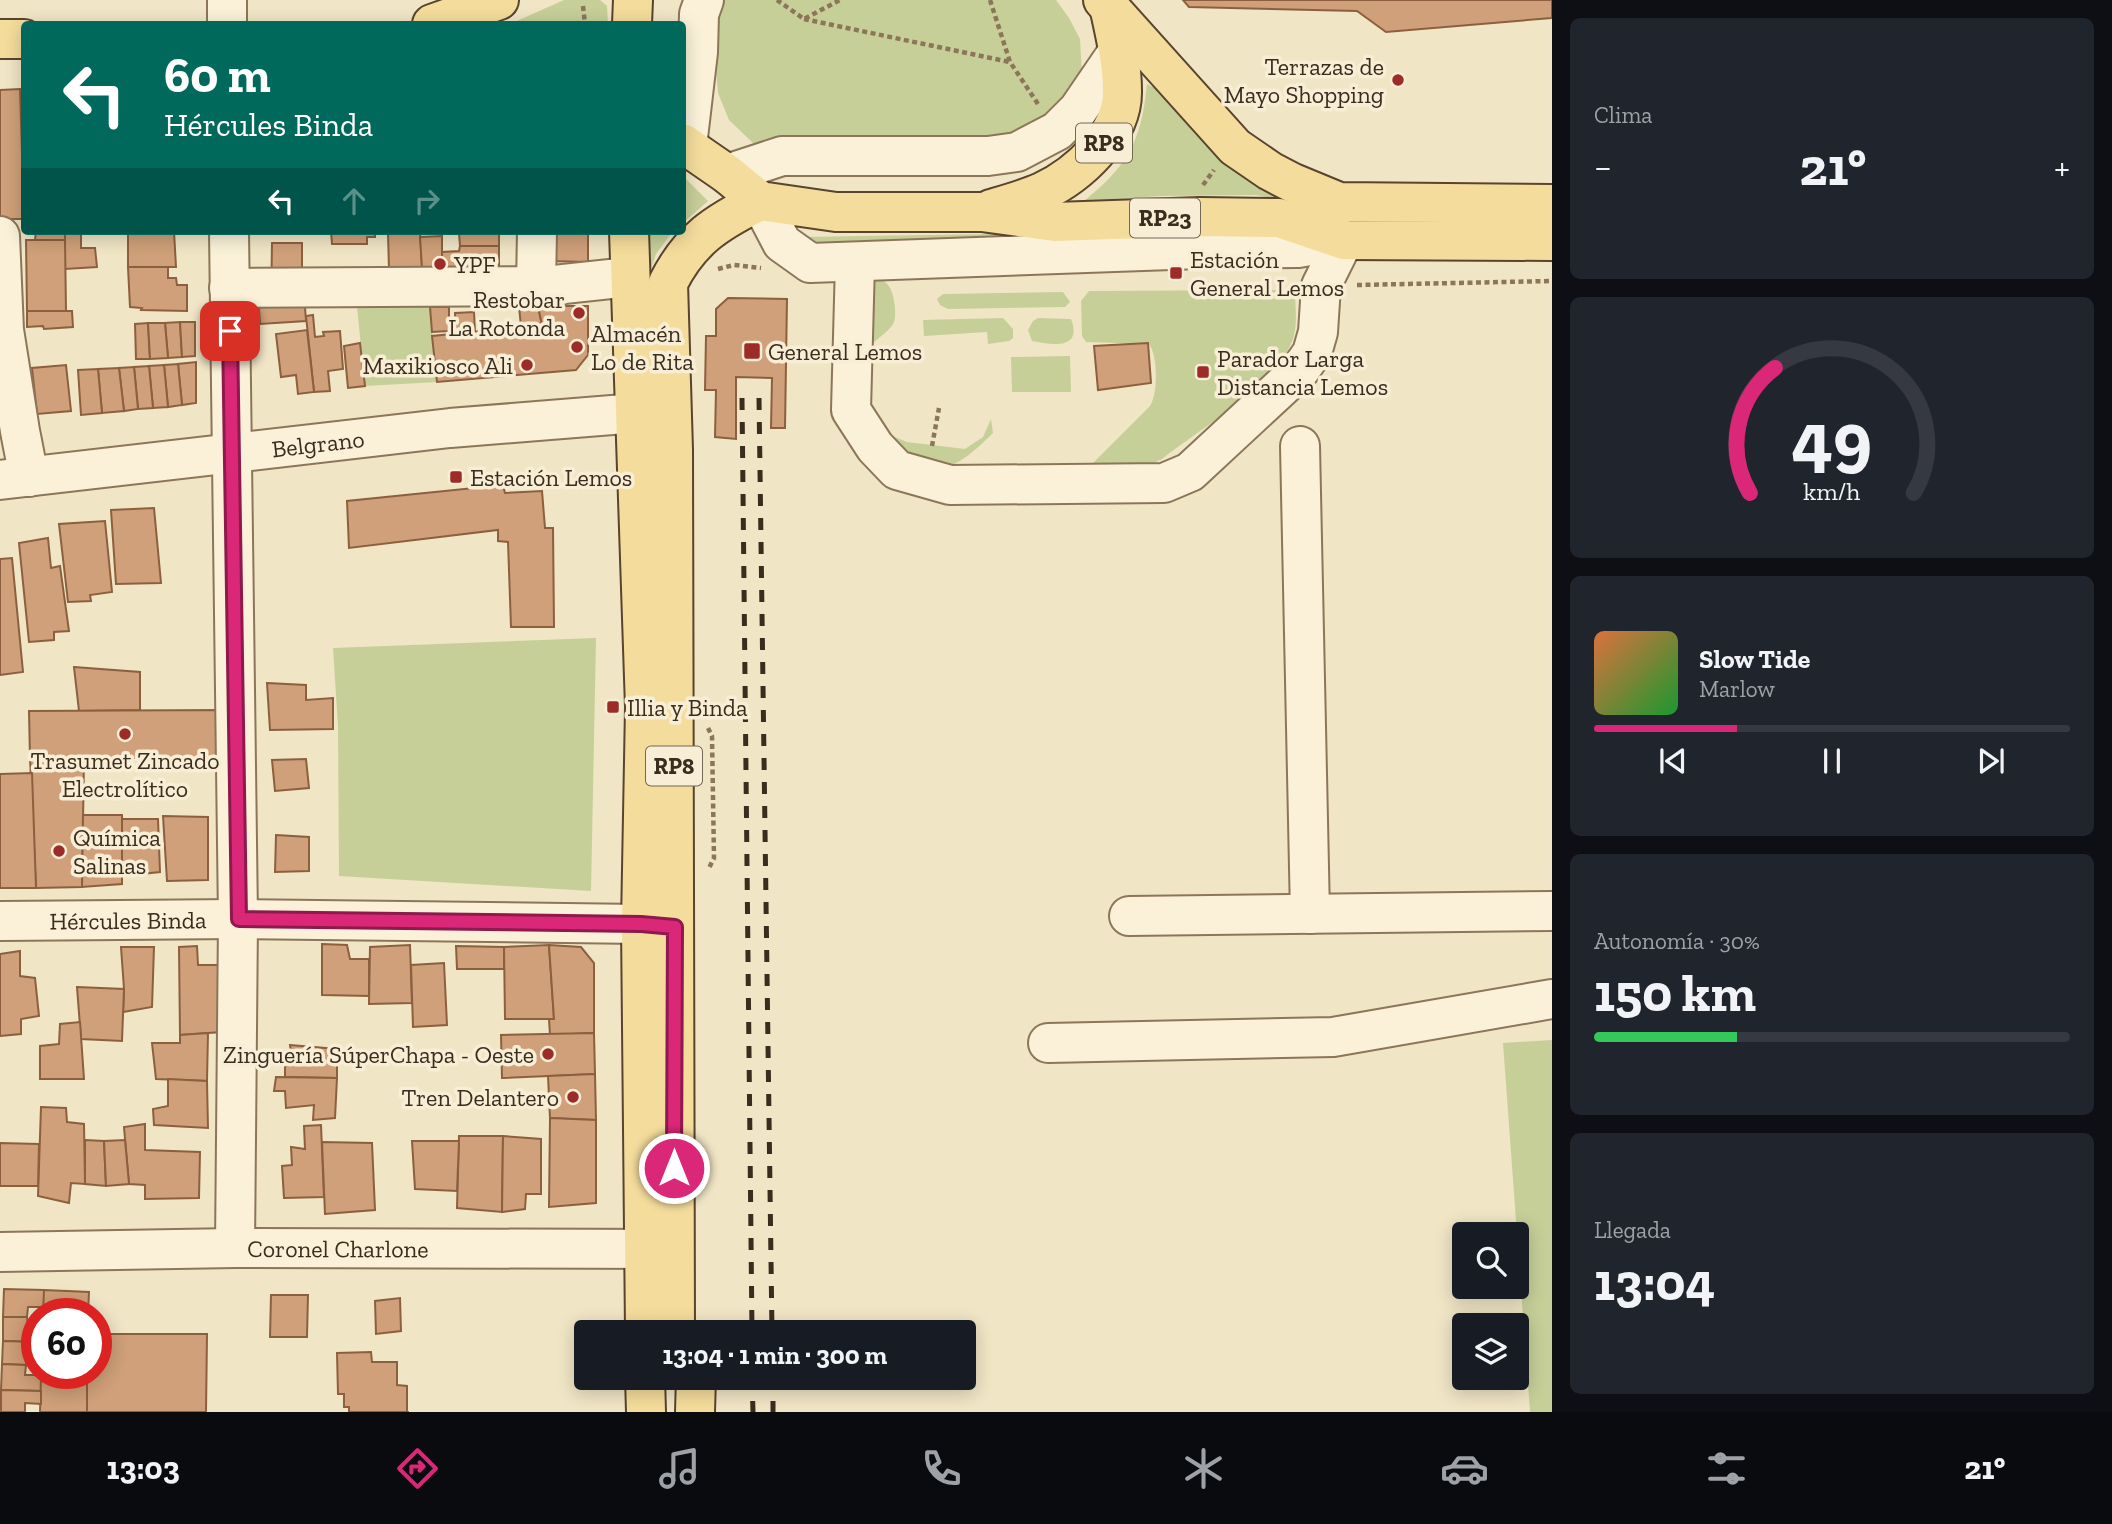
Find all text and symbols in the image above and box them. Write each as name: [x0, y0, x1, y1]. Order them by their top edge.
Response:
text: 60 m: [164, 46, 271, 105]
icon: left: [49, 49, 140, 140]
place label: Terrazas de Mayo Shopping: [1224, 52, 1384, 109]
marker: Terrazas de Mayo Shopping: [1390, 72, 1406, 88]
text: Clima: [1594, 101, 1652, 129]
text: Hércules Binda: [164, 106, 373, 144]
road number: RP8: [1076, 124, 1132, 162]
text: 21°: [1799, 136, 1866, 198]
text: −: [1594, 144, 1612, 190]
text: +: [2054, 144, 2070, 190]
icon: left: [262, 182, 300, 220]
icon: ahead: [335, 182, 373, 220]
icon: right: [408, 182, 446, 220]
road number: RP23: [1130, 198, 1200, 238]
place label: Estación General Lemos: [1190, 245, 1344, 302]
place label: YPF: [453, 250, 496, 279]
marker: YPF: [432, 256, 448, 272]
marker: Estación General Lemos: [1168, 265, 1184, 281]
place label: Restobar La Rotonda: [448, 285, 565, 342]
pin: [200, 301, 260, 361]
marker: Restobar La Rotonda: [571, 305, 587, 321]
icon: arrive: [211, 312, 249, 350]
place label: Almacén Lo de Rita: [591, 319, 694, 376]
place label: General Lemos: [768, 337, 922, 366]
marker: Almacén Lo de Rita: [569, 339, 585, 355]
marker: General Lemos: [742, 341, 762, 361]
place label: Parador Larga Distancia Lemos: [1217, 344, 1388, 401]
place label: Maxikiosco Ali: [363, 351, 513, 380]
marker: Maxikiosco Ali: [519, 357, 535, 373]
marker: Parador Larga Distancia Lemos: [1195, 364, 1211, 380]
text: 49: [1792, 395, 1872, 483]
street label: Belgrano: [270, 424, 366, 463]
place label: Estación Lemos: [470, 463, 632, 492]
marker: Estación Lemos: [448, 469, 464, 485]
text: km/h: [1803, 476, 1861, 506]
text: Slow Tide: [1699, 643, 1810, 675]
text: Marlow: [1699, 675, 1775, 703]
place label: Illia y Binda: [627, 693, 748, 722]
marker: Illia y Binda: [605, 699, 621, 715]
marker: Trasumet Zincado Electrolítico: [117, 726, 133, 742]
icon: previous: [1654, 742, 1692, 780]
icon: pause: [1813, 742, 1851, 780]
icon: next: [1972, 742, 2010, 780]
place label: Trasumet Zincado Electrolítico: [31, 746, 220, 803]
road number: RP8: [646, 746, 702, 786]
place label: Química Salinas: [73, 823, 161, 880]
marker: Química Salinas: [51, 843, 67, 859]
street label: Hércules Binda: [49, 905, 207, 935]
text: Autonomía · 30%: [1594, 927, 1760, 955]
text: 150 km: [1594, 962, 1756, 1024]
place label: Zinguería SúperChapa - Oeste: [223, 1040, 534, 1069]
marker: Zinguería SúperChapa - Oeste: [540, 1046, 556, 1062]
place label: Tren Delantero: [401, 1083, 559, 1112]
marker: Tren Delantero: [565, 1089, 581, 1105]
position arrow: [637, 1131, 711, 1205]
text: Llegada: [1594, 1216, 1671, 1244]
map controls: [1452, 1222, 1529, 1390]
button: search: [1452, 1222, 1529, 1299]
street label: Coronel Charlone: [247, 1234, 429, 1263]
text: 13:04: [1594, 1251, 1715, 1313]
speed limit sign: 60: [21, 1298, 112, 1389]
button: layers: [1452, 1313, 1529, 1390]
text: 13:04 · 1 min · 300 m: [663, 1339, 887, 1371]
icon: directions: [393, 1444, 442, 1493]
icon: music: [655, 1444, 704, 1493]
icon: phone: [917, 1444, 966, 1493]
icon: climate: [1179, 1444, 1228, 1493]
icon: car: [1440, 1444, 1489, 1493]
icon: filters: [1702, 1444, 1751, 1493]
text: 13:03: [106, 1449, 180, 1487]
text: 21°: [1964, 1449, 2005, 1487]

